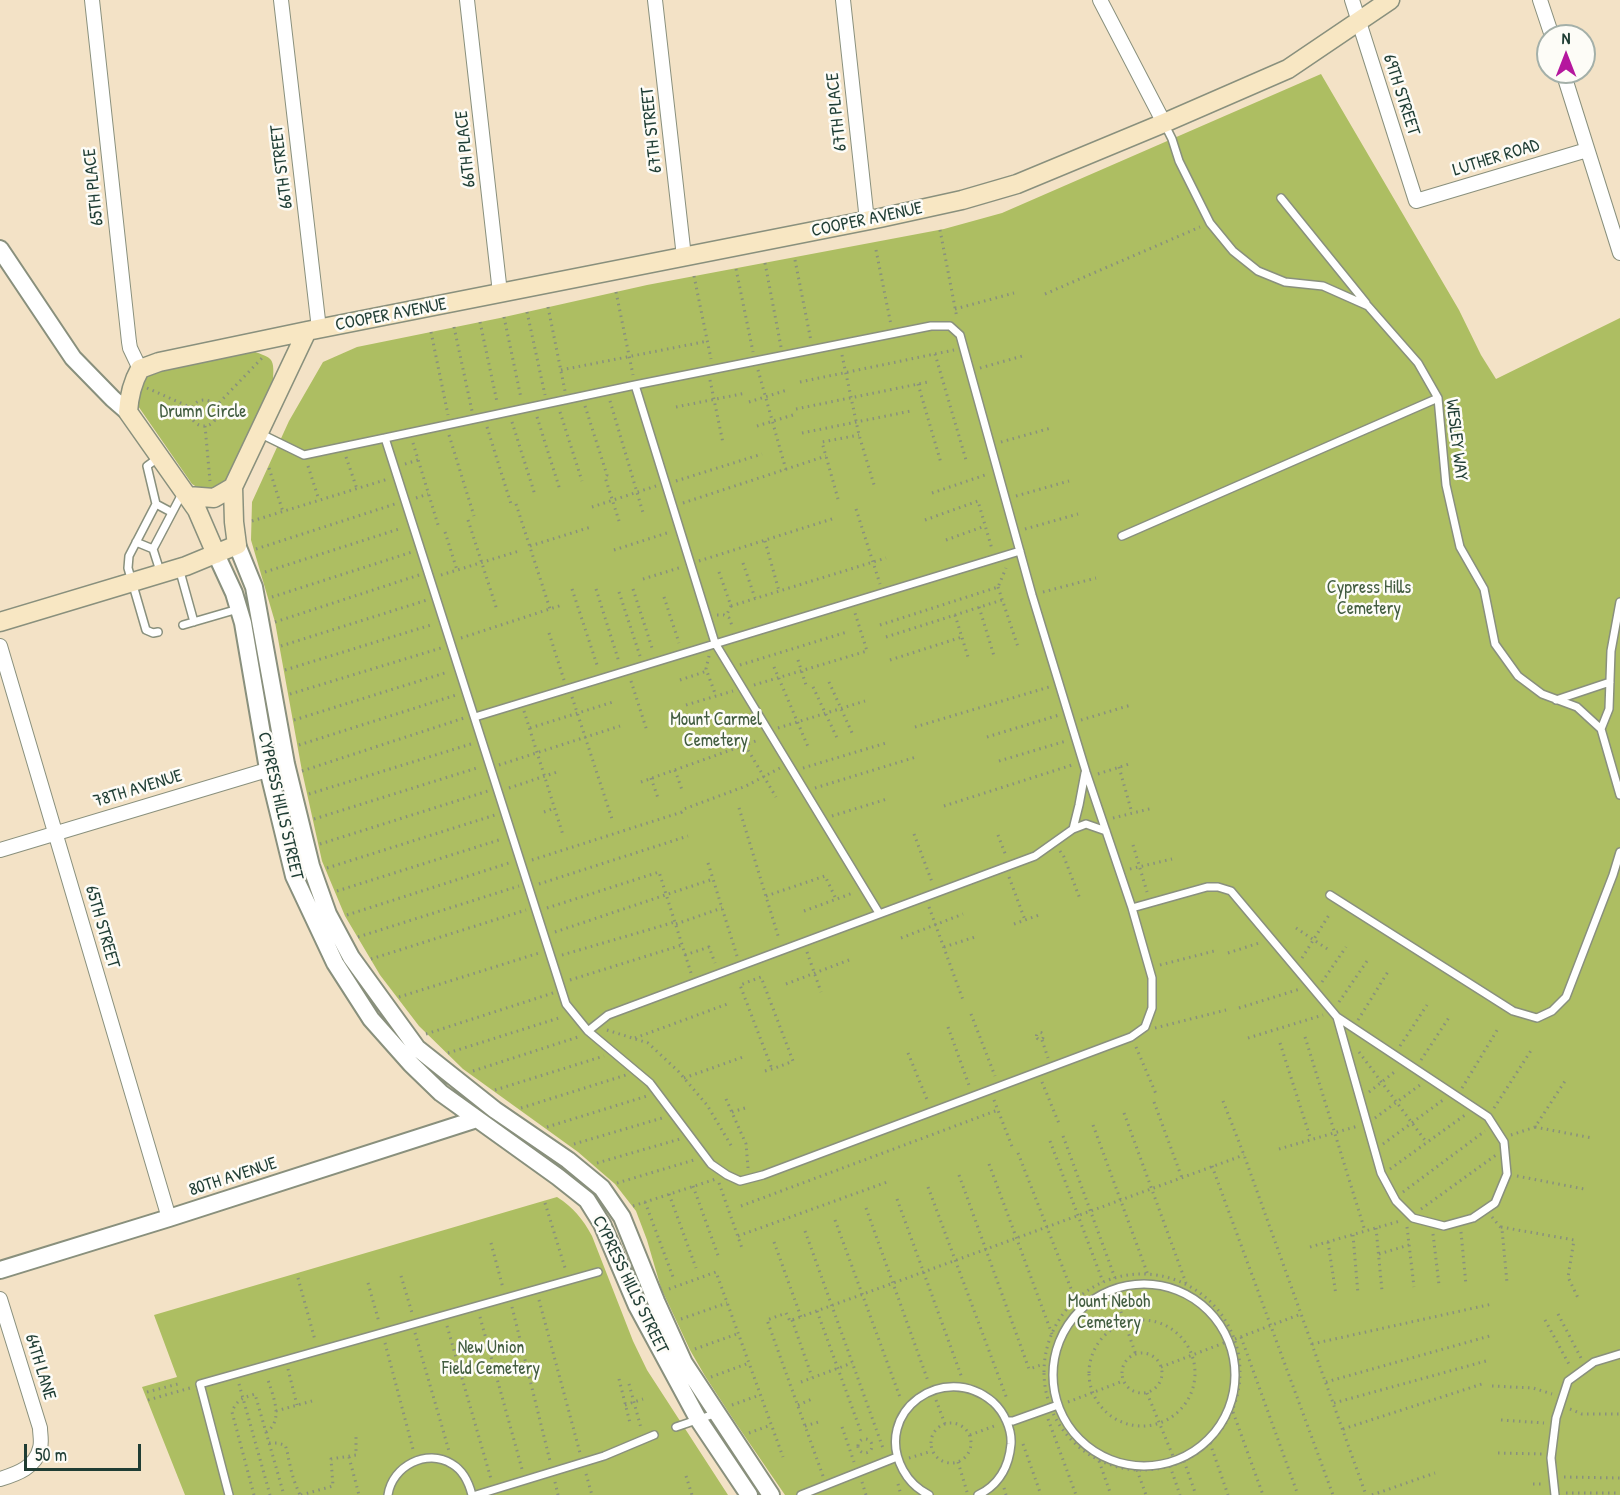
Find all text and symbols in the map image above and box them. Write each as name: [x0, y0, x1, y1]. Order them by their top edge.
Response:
north arrow: [1536, 24, 1596, 84]
text: N: [1562, 27, 1570, 49]
street label: 69TH STREET: [1378, 52, 1424, 138]
street label: 67TH PLACE: [822, 72, 852, 152]
street label: 67TH STREET: [637, 86, 667, 174]
street label: 66TH PLACE: [451, 109, 481, 189]
street label: 66TH STREET: [266, 124, 298, 210]
street label: LUTHER ROAD: [1450, 135, 1542, 181]
street label: 65TH PLACE: [79, 147, 109, 227]
street label: COOPER AVENUE: [809, 198, 925, 242]
street label: COOPER AVENUE: [333, 294, 449, 336]
street label: WESLEY WAY: [1440, 398, 1472, 482]
park label: Drumn Circle: [160, 401, 246, 423]
park label: Cypress Hills Cemetery: [1327, 577, 1411, 620]
park label: Mount Carmel Cemetery: [670, 709, 762, 752]
street label: CYPRESS HILLS STREET: [253, 730, 307, 882]
street label: 78TH AVENUE: [91, 765, 185, 813]
street label: 65TH STREET: [80, 883, 124, 971]
street label: 80TH AVENUE: [186, 1153, 280, 1201]
street label: CYPRESS HILLS STREET: [587, 1212, 673, 1358]
park label: Mount Neboh Cemetery: [1068, 1291, 1150, 1334]
street label: 64TH LANE: [20, 1331, 60, 1403]
park label: New Union Field Cemetery: [442, 1337, 540, 1380]
scale bar: [27, 1432, 144, 1470]
text: 50 m: [35, 1442, 67, 1467]

